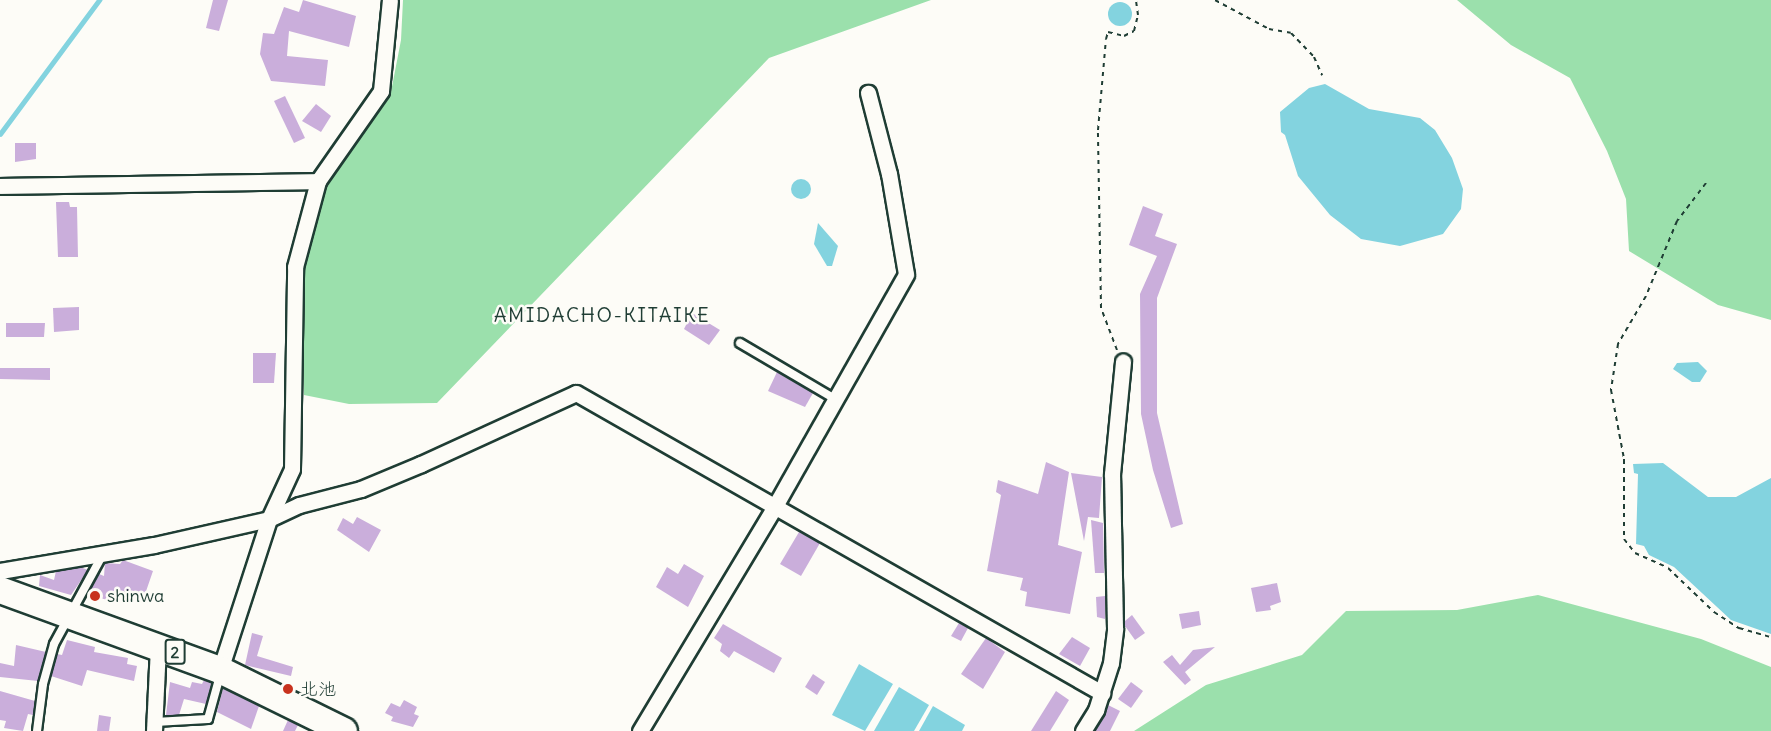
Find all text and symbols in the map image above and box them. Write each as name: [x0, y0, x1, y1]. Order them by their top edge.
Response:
district label: AMIDACHO-KITAIKE: [494, 302, 710, 326]
place label: shinwa: [107, 585, 164, 607]
marker: shinwa: [88, 589, 102, 603]
road number: 2: [164, 639, 186, 665]
place label: 北池: [300, 678, 336, 700]
marker: 北池: [281, 682, 295, 696]

